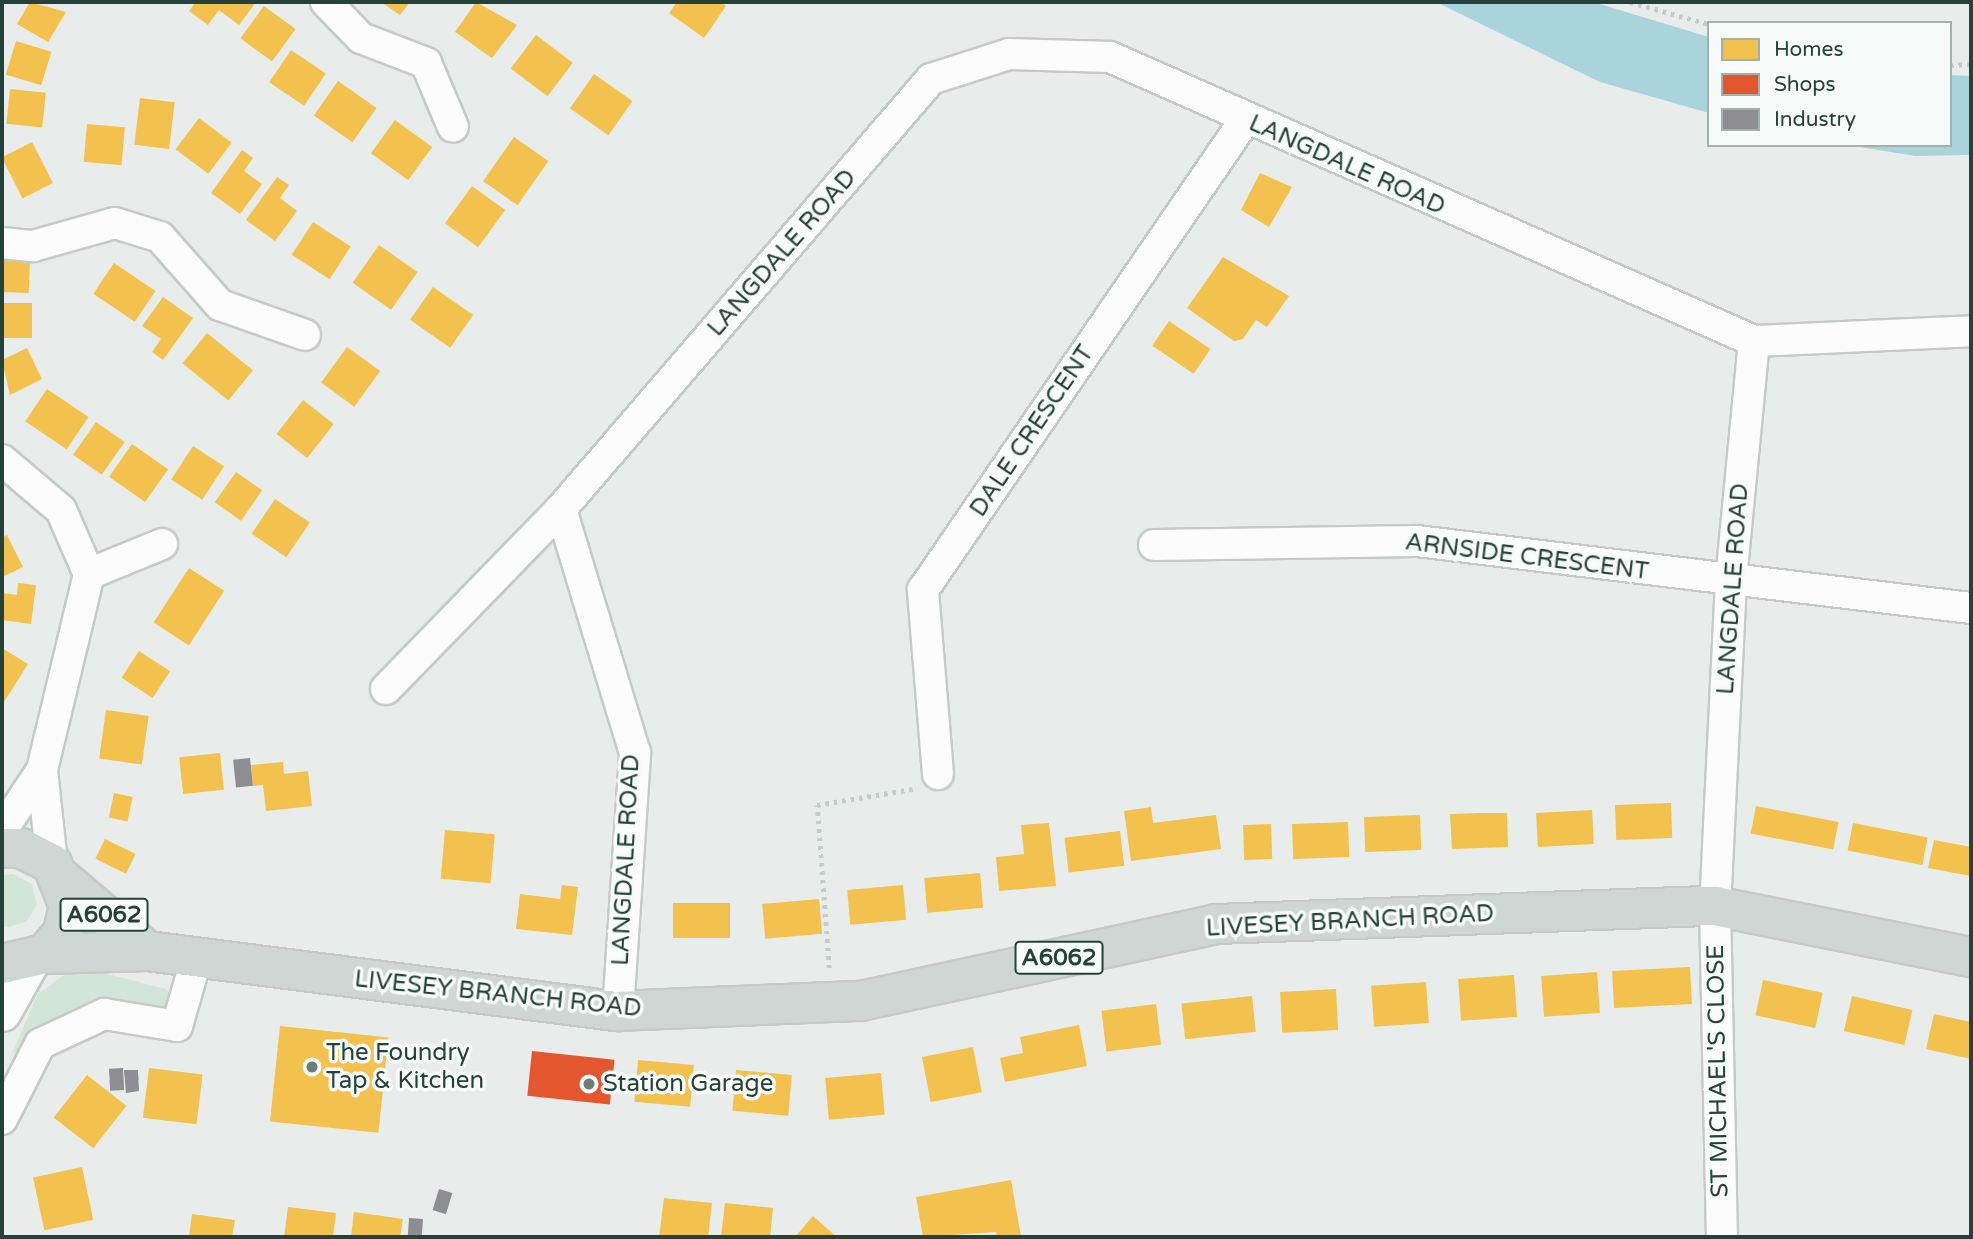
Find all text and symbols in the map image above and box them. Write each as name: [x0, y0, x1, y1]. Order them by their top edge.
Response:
legend: [1707, 21, 1952, 147]
text: Homes: [1774, 37, 1844, 62]
text: Shops: [1774, 72, 1836, 97]
text: Industry: [1774, 107, 1856, 132]
street label: LANGDALE ROAD: [1244, 109, 1450, 221]
street label: LANGDALE ROAD: [702, 164, 862, 342]
street label: DALE CRESCENT: [964, 340, 1100, 522]
street label: LANGDALE ROAD: [1711, 482, 1755, 696]
street label: ARNSIDE CRESCENT: [1404, 528, 1650, 586]
street label: LANGDALE ROAD: [606, 754, 646, 966]
road number: A6062: [58, 896, 150, 934]
street label: LIVESEY BRANCH ROAD: [1205, 899, 1495, 943]
road number: A6062: [1014, 939, 1104, 978]
street label: ST MICHAEL'S CLOSE: [1701, 944, 1735, 1198]
street label: LIVESEY BRANCH ROAD: [353, 965, 643, 1023]
place label: The Foundry Tap & Kitchen: [326, 1039, 484, 1095]
marker: The Foundry Tap & Kitchen: [304, 1059, 320, 1075]
place label: Station Garage: [603, 1070, 773, 1098]
marker: Station Garage: [581, 1076, 597, 1092]

